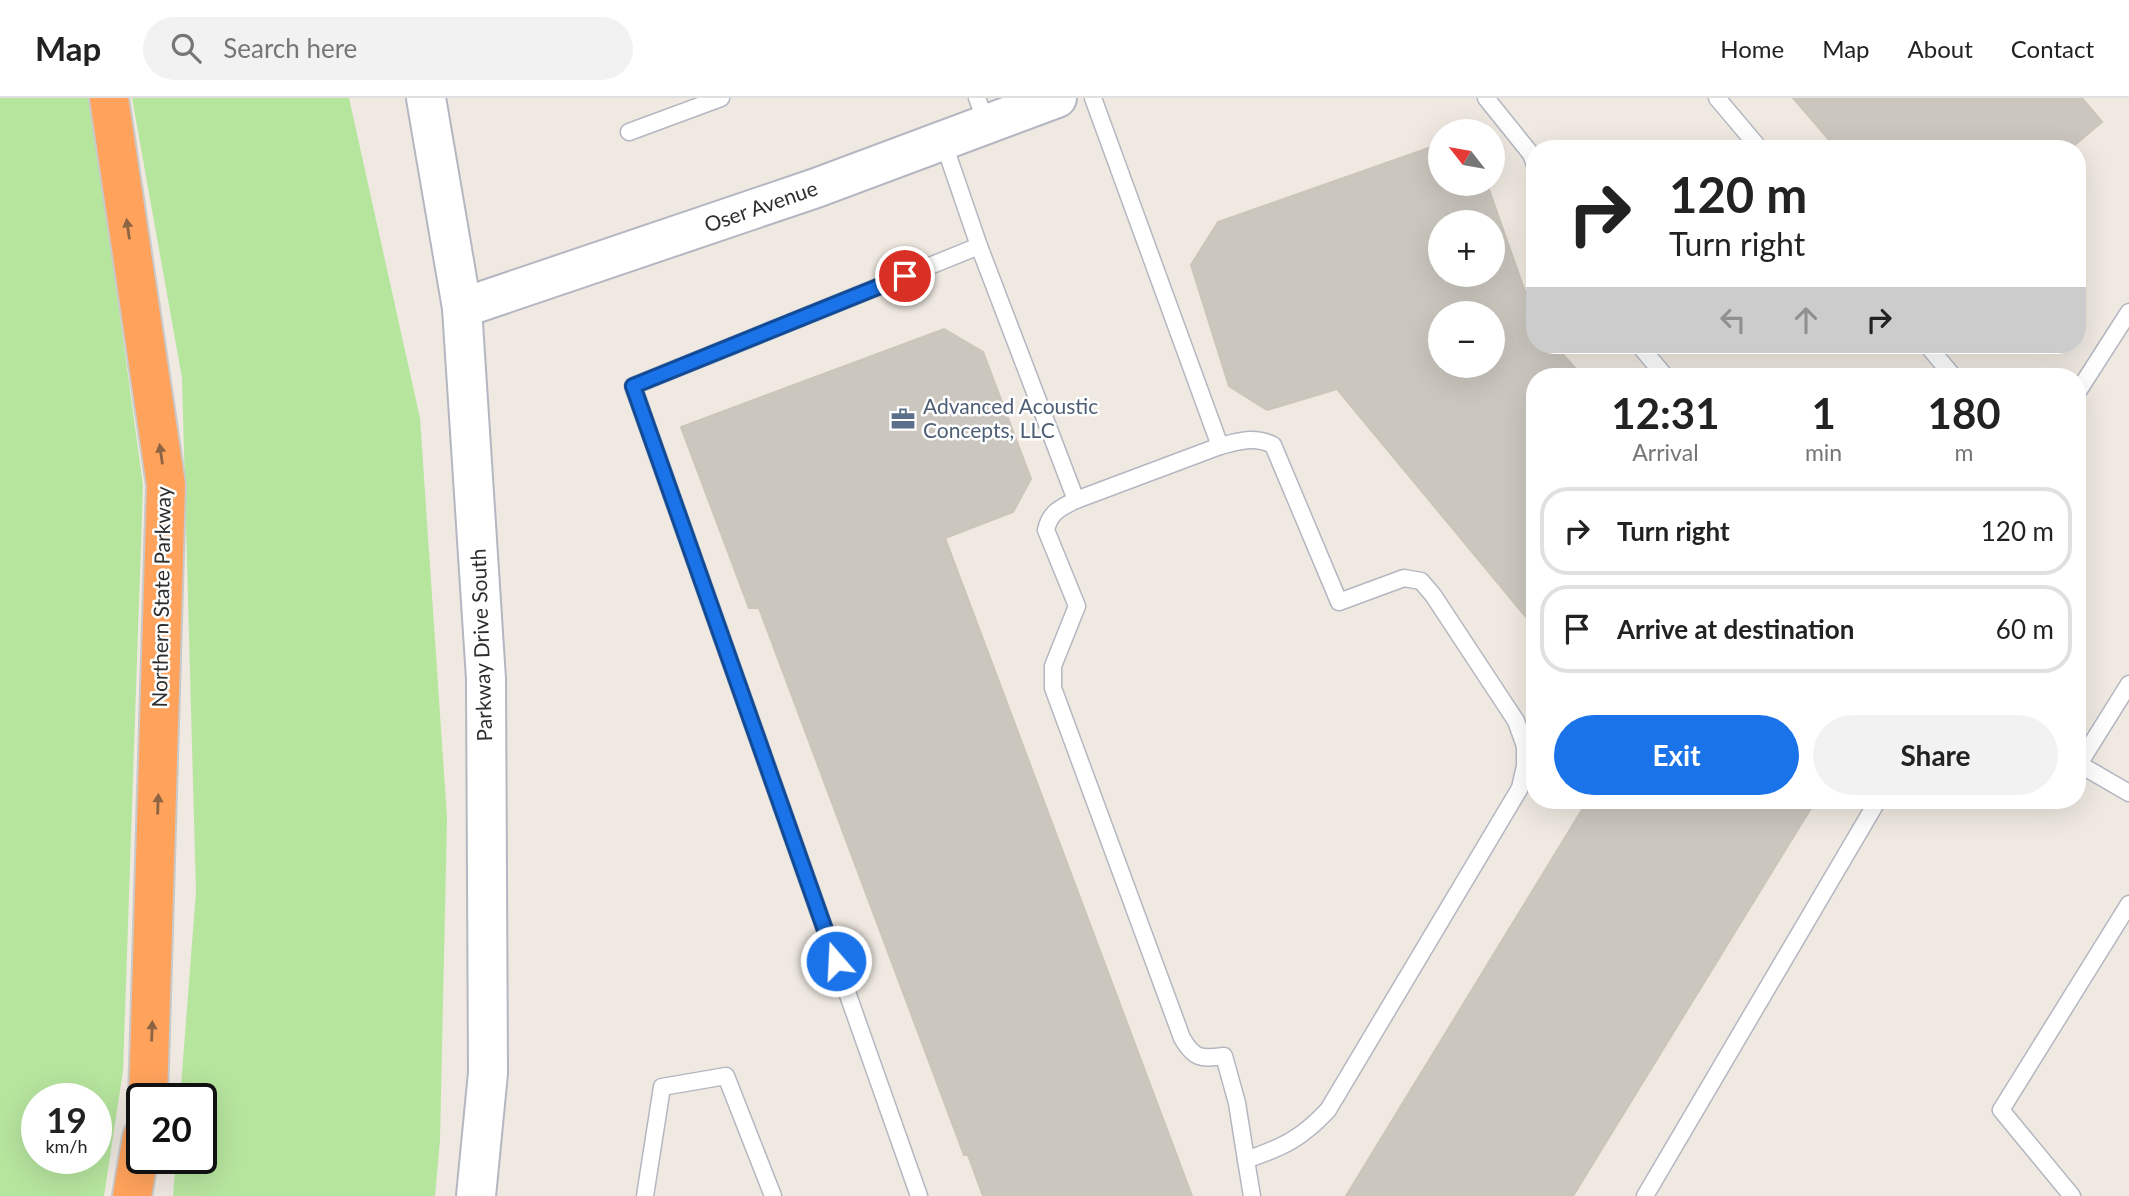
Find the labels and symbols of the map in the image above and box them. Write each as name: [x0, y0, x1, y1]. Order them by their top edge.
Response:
north arrow: [1428, 119, 1505, 196]
street label: Oser Avenue: [701, 175, 820, 237]
one-way arrow: [122, 218, 133, 240]
pin: [875, 246, 935, 306]
place label: Advanced Acoustic Concepts, LLC: [923, 393, 1098, 442]
office icon: Advanced Acoustic Concepts, LLC: [889, 405, 917, 433]
one-way arrow: [156, 443, 167, 465]
street label: Northern State Parkway: [146, 486, 175, 708]
street label: Parkway Drive South: [465, 548, 496, 742]
one-way arrow: [152, 792, 163, 814]
position arrow: [799, 924, 873, 998]
one-way arrow: [146, 1020, 157, 1042]
speed limit sign: 20: [126, 1083, 217, 1174]

